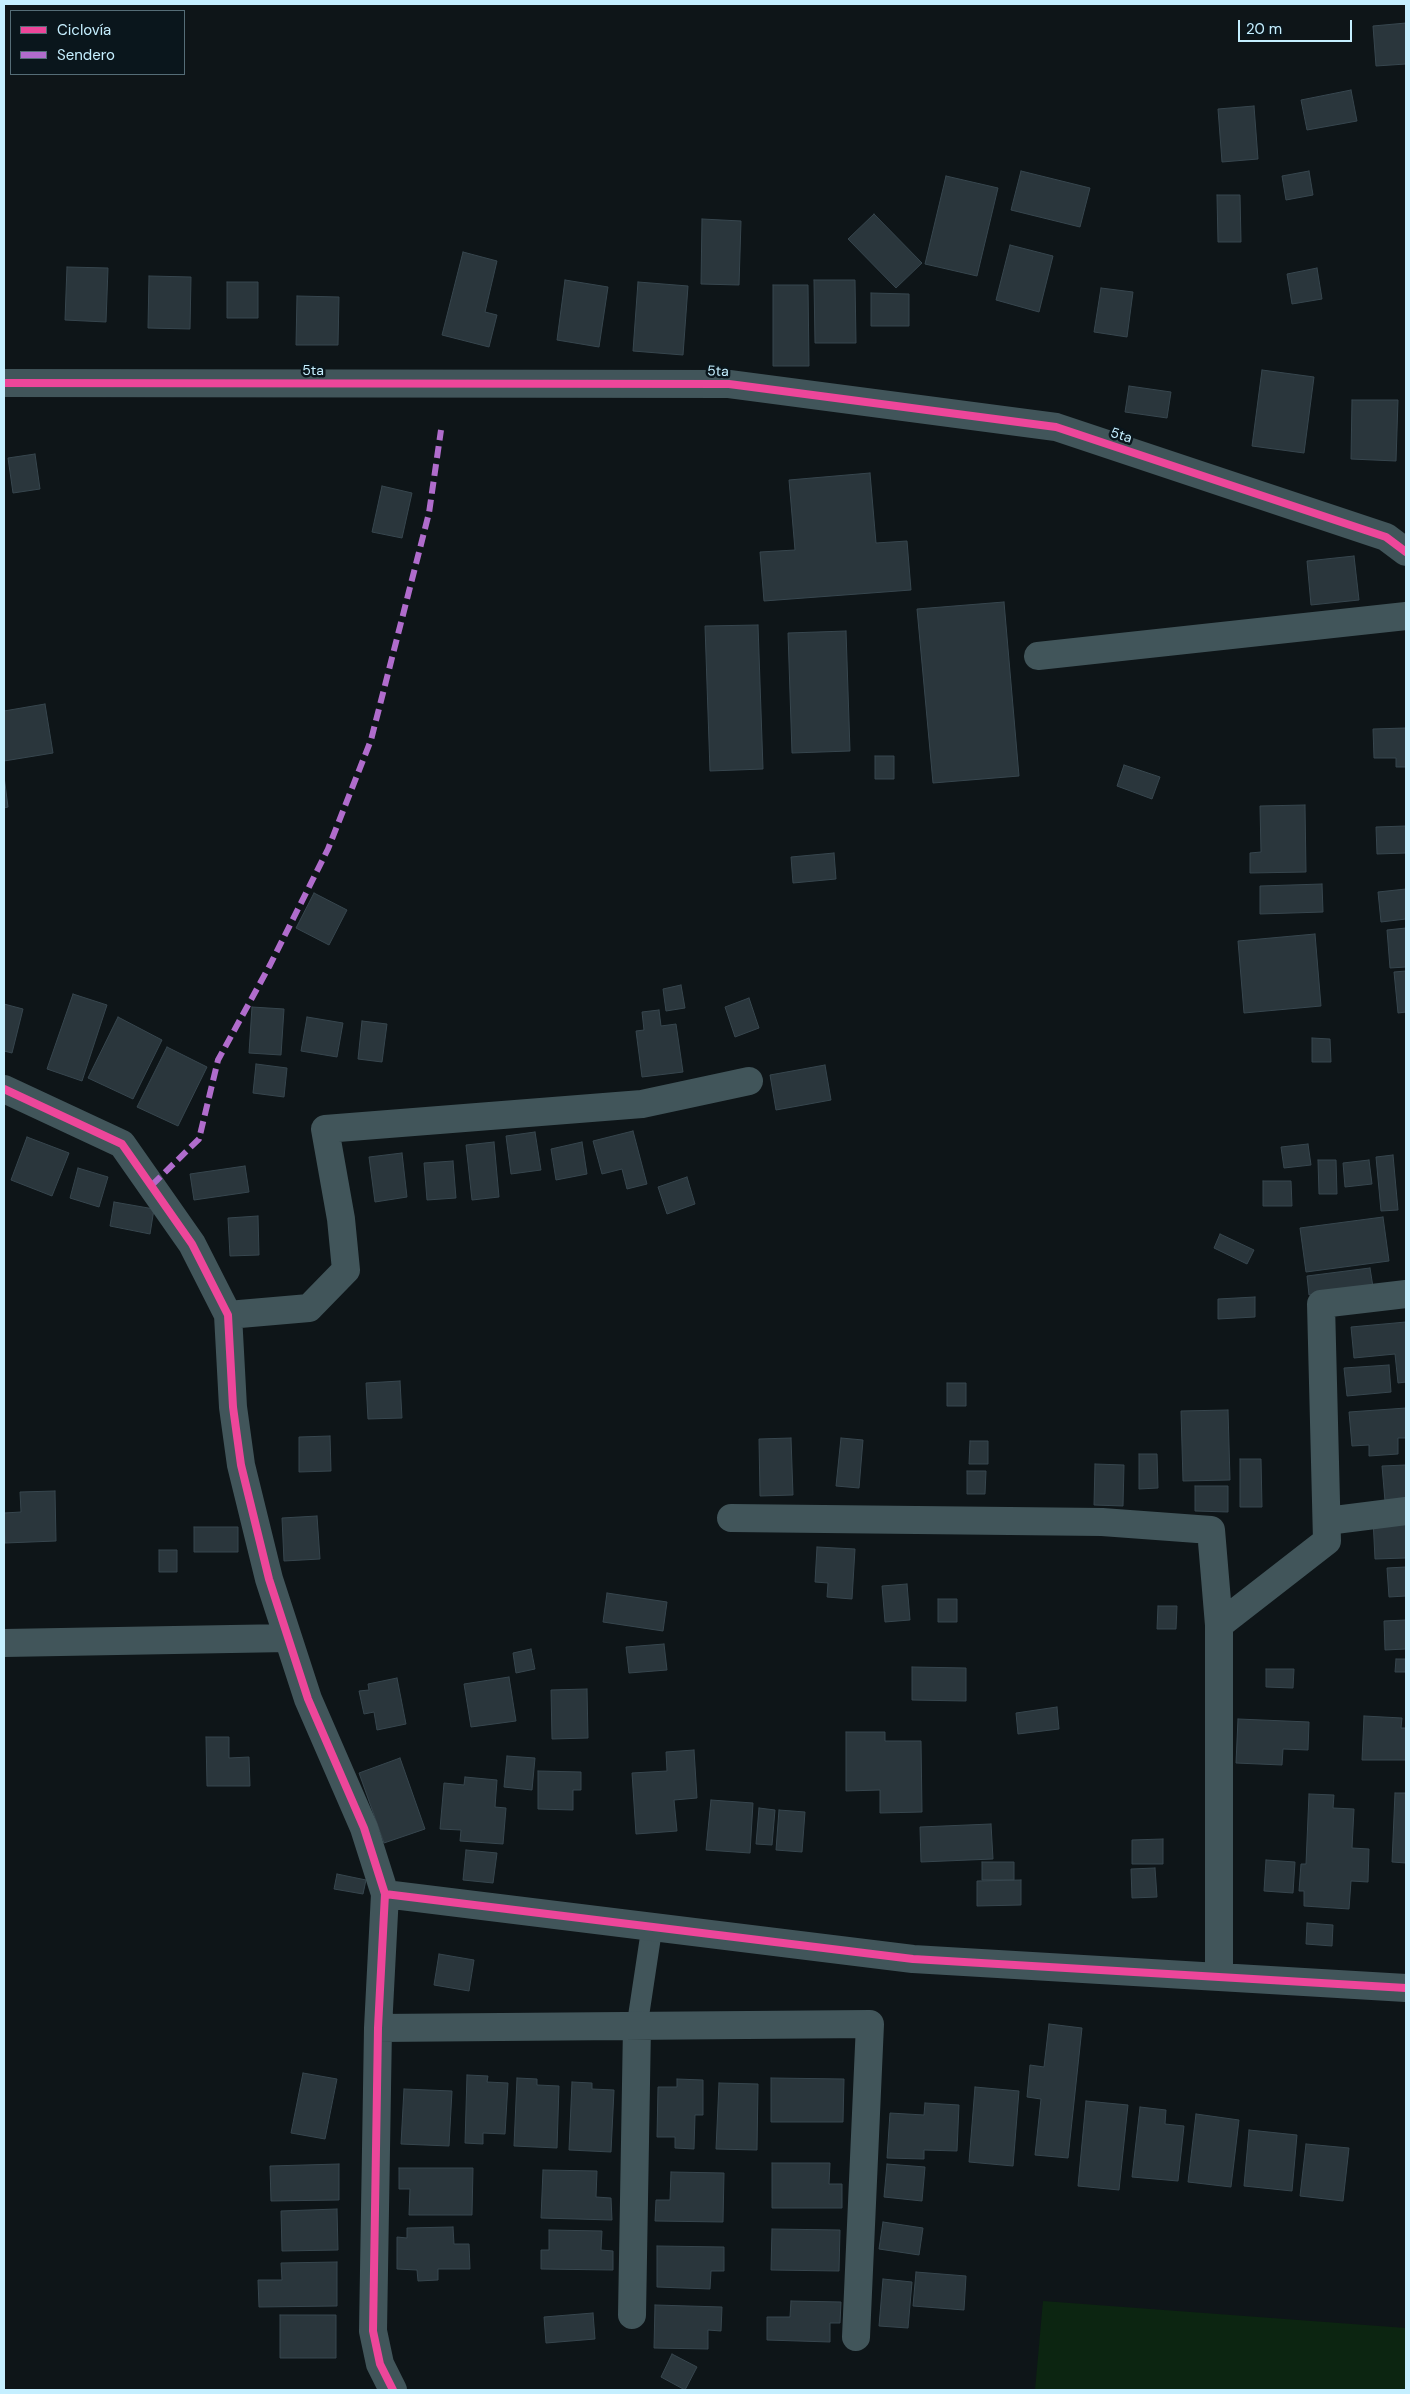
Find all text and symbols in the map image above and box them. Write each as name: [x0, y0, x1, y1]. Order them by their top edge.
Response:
legend: [10, 10, 185, 75]
scale bar: [1240, 10, 1354, 42]
text: 20 m: [1246, 19, 1282, 39]
text: Ciclovía: [57, 20, 111, 40]
text: Sendero: [57, 45, 115, 65]
street label: 5ta: [302, 363, 324, 379]
street label: 5ta: [707, 363, 729, 381]
street label: 5ta: [1108, 425, 1134, 447]

